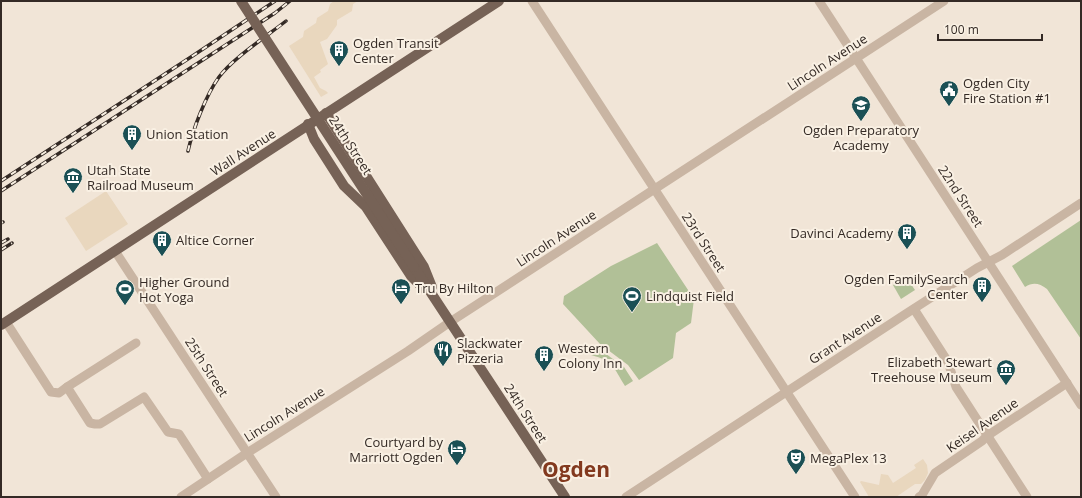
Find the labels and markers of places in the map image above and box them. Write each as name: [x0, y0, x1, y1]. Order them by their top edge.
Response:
place label: Ogden Transit Center: [353, 34, 439, 67]
building icon: Ogden Transit Center: [328, 39, 350, 67]
place label: Ogden City Fire Station #1: [963, 74, 1051, 107]
public building icon: Ogden City Fire Station #1: [938, 79, 960, 107]
school or university icon: Ogden Preparatory Academy: [850, 94, 872, 122]
place label: Ogden Preparatory Academy: [803, 121, 920, 154]
building icon: Union Station: [121, 123, 143, 151]
place label: Union Station: [146, 125, 229, 143]
place label: Utah State Railroad Museum: [87, 161, 194, 194]
museum icon: Utah State Railroad Museum: [62, 166, 84, 194]
building icon: Davinci Academy: [896, 222, 918, 250]
place label: Davinci Academy: [790, 224, 893, 242]
building icon: Altice Corner: [151, 229, 173, 257]
place label: Altice Corner: [176, 231, 255, 249]
place label: Ogden FamilySearch Center: [844, 270, 969, 303]
place label: Higher Ground Hot Yoga: [139, 273, 229, 306]
building icon: Ogden FamilySearch Center: [971, 275, 993, 303]
hotel icon: Tru By Hilton: [390, 277, 412, 305]
sports icon: Higher Ground Hot Yoga: [114, 278, 136, 306]
place label: Tru By Hilton: [415, 279, 494, 297]
sports icon: Lindquist Field: [621, 285, 643, 313]
place label: Lindquist Field: [646, 287, 734, 305]
place label: Slackwater Pizzeria: [457, 334, 523, 367]
restaurant icon: Slackwater Pizzeria: [432, 339, 454, 367]
place label: Western Colony Inn: [558, 339, 623, 372]
building icon: Western Colony Inn: [533, 344, 555, 372]
place label: Elizabeth Stewart Treehouse Museum: [871, 353, 992, 386]
museum icon: Elizabeth Stewart Treehouse Museum: [995, 358, 1017, 386]
place label: Courtyard by Marriott Ogden: [349, 433, 443, 466]
hotel icon: Courtyard by Marriott Ogden: [446, 438, 468, 466]
theatre icon: MegaPlex 13: [785, 447, 807, 475]
place label: MegaPlex 13: [810, 449, 887, 467]

